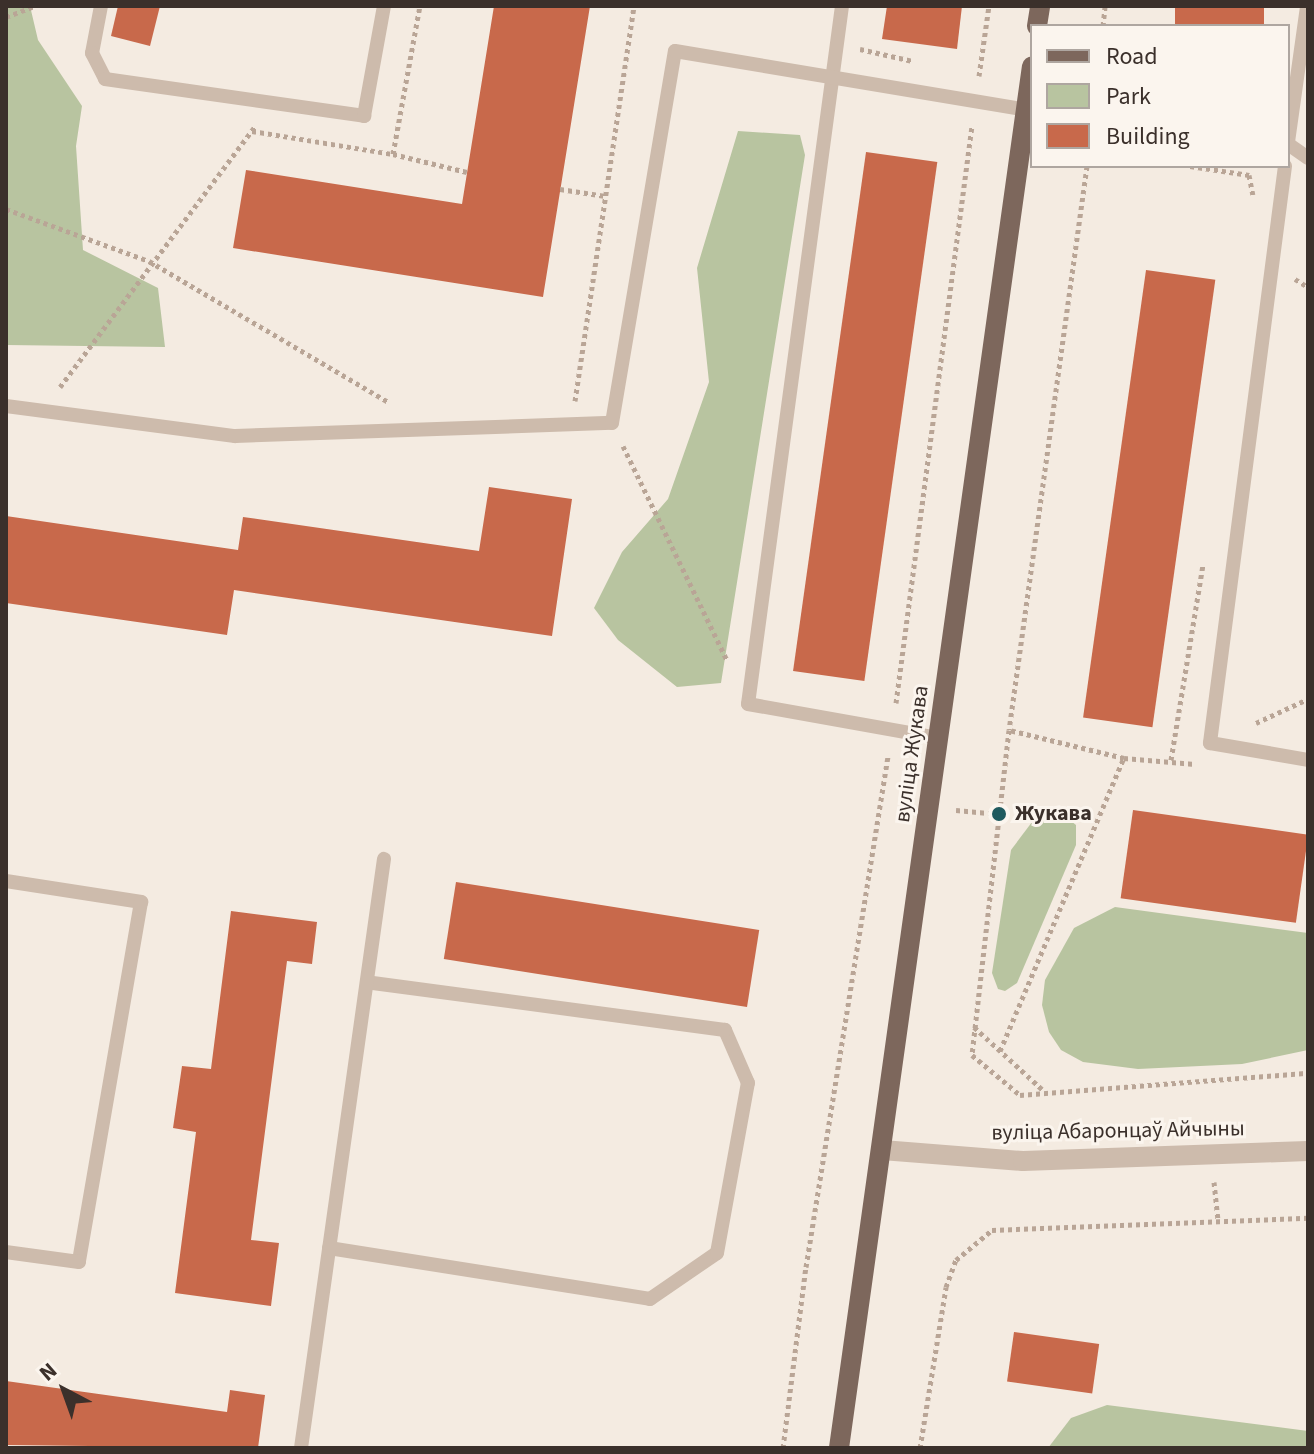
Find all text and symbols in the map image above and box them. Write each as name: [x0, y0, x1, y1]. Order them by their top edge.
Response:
legend: [1030, 24, 1290, 168]
text: Road: [1106, 39, 1158, 74]
text: Park: [1106, 79, 1151, 114]
text: Building: [1106, 119, 1190, 154]
street label: вуліца Жукава: [889, 684, 935, 824]
place label: Жукава: [1015, 801, 1092, 827]
marker: Жукава: [990, 805, 1008, 823]
street label: вуліца Абаронцаў Айчыны: [991, 1116, 1245, 1146]
north arrow: [24, 1350, 104, 1430]
text: N: [32, 1355, 64, 1389]

